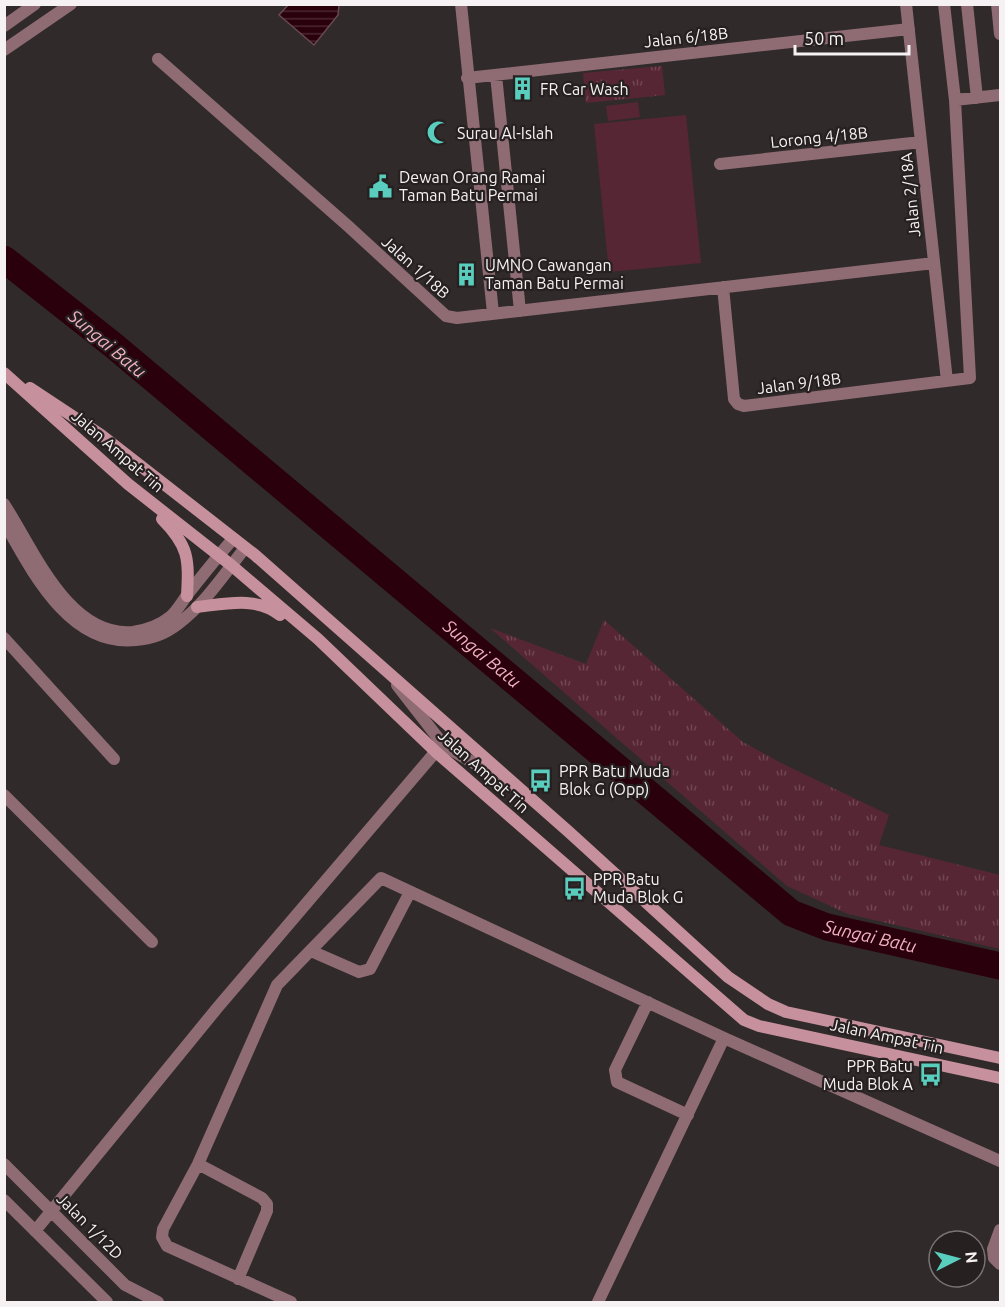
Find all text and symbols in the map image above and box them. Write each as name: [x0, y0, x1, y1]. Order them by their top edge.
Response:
scale bar: [795, 18, 909, 56]
street label: Jalan 6/18B: [643, 24, 729, 50]
text: 50 m: [804, 28, 844, 48]
building icon: FR Car Wash: [509, 76, 535, 102]
place label: FR Car Wash: [540, 80, 629, 98]
mosque icon: Surau Al-Islah: [426, 120, 452, 146]
street label: Lorong 4/18B: [769, 123, 869, 151]
place label: Surau Al-Islah: [457, 124, 553, 142]
street label: Jalan 2/18A: [897, 151, 923, 238]
place label: Dewan Orang Ramai Taman Batu Permai: [399, 168, 545, 204]
public building icon: Dewan Orang Ramai Taman Batu Permai: [368, 173, 394, 199]
street label: Jalan 1/18B: [379, 232, 453, 302]
place label: UMNO Cawangan Taman Batu Permai: [485, 256, 624, 292]
building icon: UMNO Cawangan Taman Batu Permai: [454, 261, 480, 287]
water label: Sungai Batu: [64, 305, 151, 381]
street label: Jalan 9/18B: [756, 369, 842, 397]
street label: Jalan Ampat Tin: [69, 406, 167, 496]
water label: Sungai Batu: [439, 615, 525, 691]
street label: Jalan Ampat Tin: [435, 726, 533, 816]
place label: PPR Batu Muda Blok G (Opp): [559, 762, 670, 799]
bus stop icon: PPR Batu Muda Blok G (Opp): [528, 767, 554, 793]
place label: PPR Batu Muda Blok G: [593, 870, 683, 906]
bus stop icon: PPR Batu Muda Blok G: [562, 875, 588, 901]
water label: Sungai Batu: [821, 915, 919, 956]
street label: Jalan Ampat Tin: [829, 1015, 945, 1057]
place label: PPR Batu Muda Blok A: [823, 1057, 914, 1093]
bus stop icon: PPR Batu Muda Blok A: [918, 1062, 944, 1088]
street label: Jalan 1/12D: [53, 1189, 127, 1263]
north arrow: [927, 1229, 987, 1289]
text: N: [962, 1251, 981, 1264]

